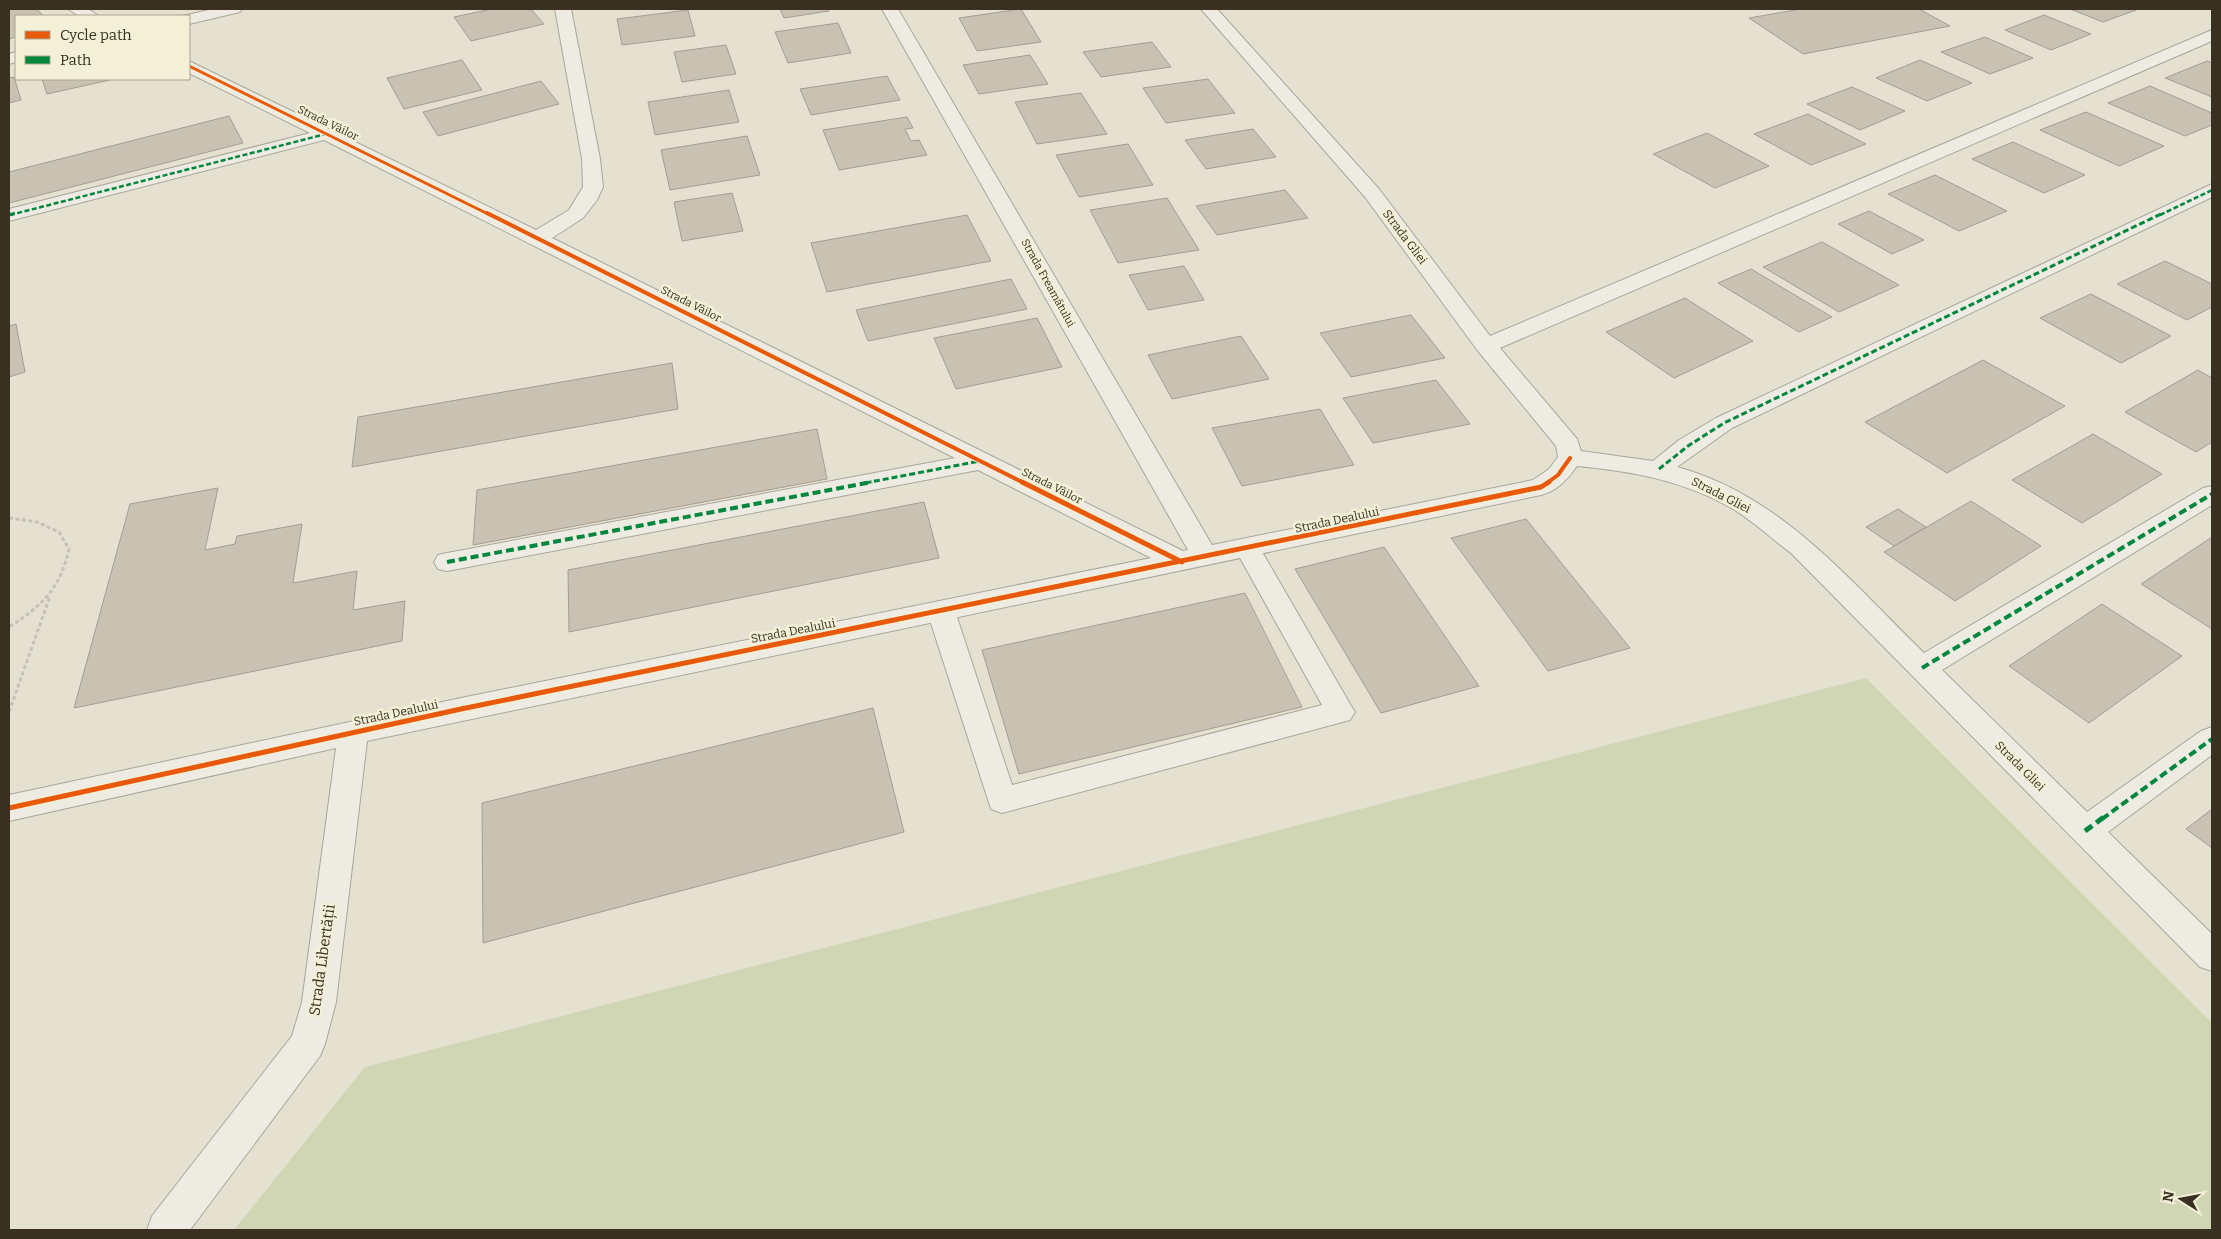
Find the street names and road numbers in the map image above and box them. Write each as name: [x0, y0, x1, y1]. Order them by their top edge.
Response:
street label: Strada Văilor: [296, 103, 361, 143]
street label: Strada Gliei: [1380, 207, 1430, 267]
street label: Strada Freamătului: [1018, 237, 1078, 330]
street label: Strada Văilor: [659, 283, 723, 325]
street label: Strada Văilor: [1020, 465, 1084, 507]
street label: Strada Gliei: [1689, 474, 1753, 516]
street label: Strada Dealului: [1294, 504, 1381, 536]
street label: Strada Dealului: [750, 616, 837, 646]
street label: Strada Dealului: [353, 697, 440, 729]
street label: Strada Gliei: [1992, 738, 2048, 794]
street label: Strada Libertății: [305, 903, 340, 1017]

